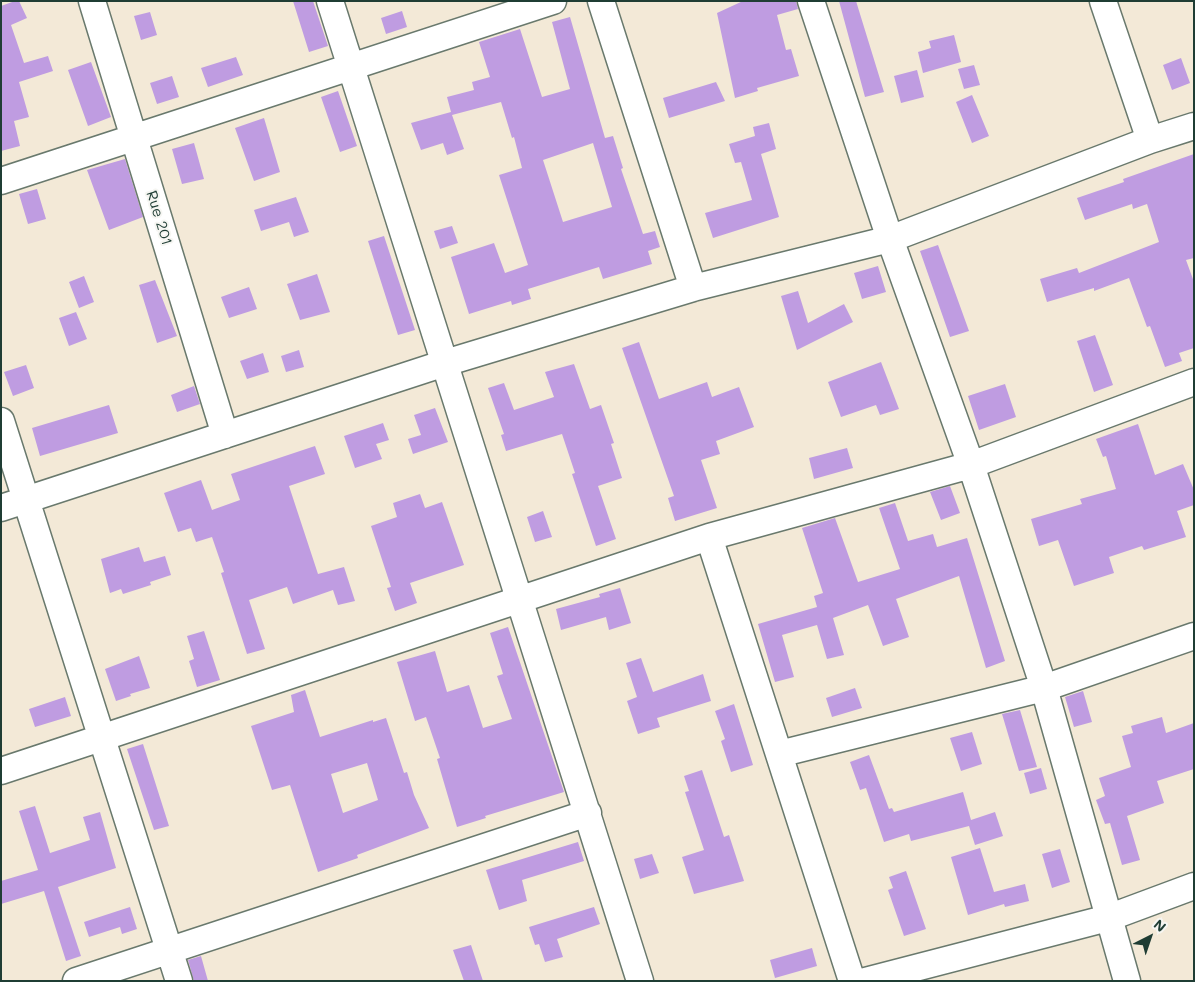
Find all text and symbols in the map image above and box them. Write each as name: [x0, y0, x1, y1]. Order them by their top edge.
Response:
street label: Rue 201: [142, 188, 176, 248]
north arrow: [1125, 912, 1175, 962]
text: N: [1150, 915, 1170, 936]

